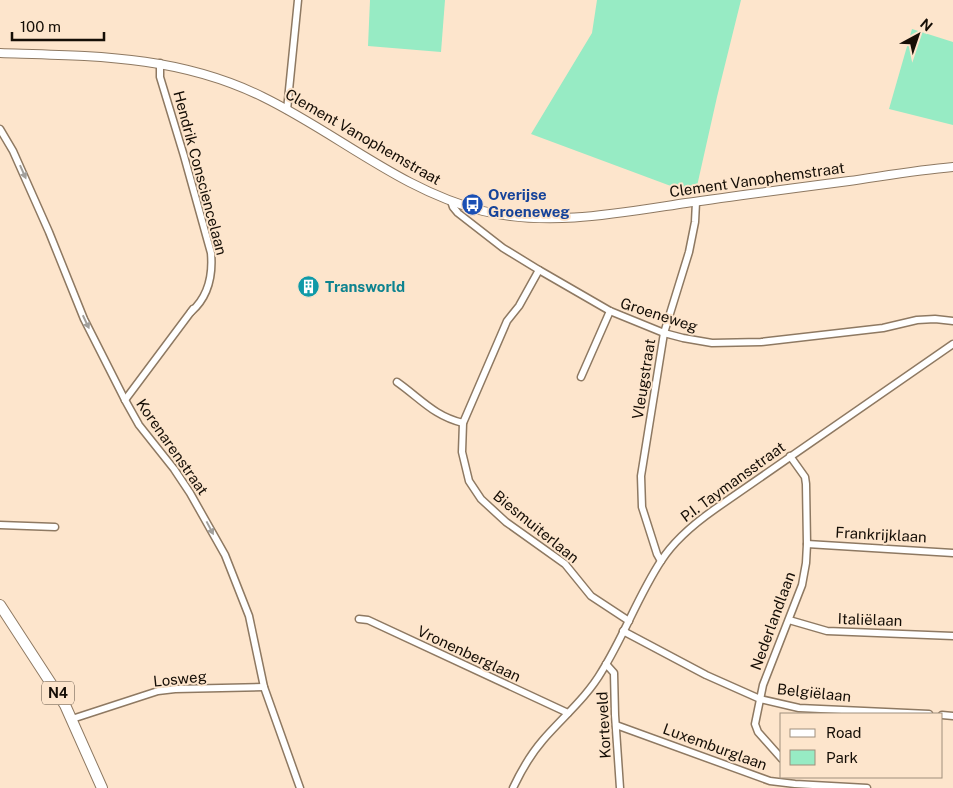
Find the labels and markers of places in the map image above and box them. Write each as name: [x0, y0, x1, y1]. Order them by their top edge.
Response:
place label: Overijse Groeneweg: [488, 186, 570, 220]
bus stop icon: Overijse Groeneweg: [460, 192, 484, 216]
building icon: Transworld: [297, 275, 321, 299]
place label: Transworld: [325, 278, 405, 295]

